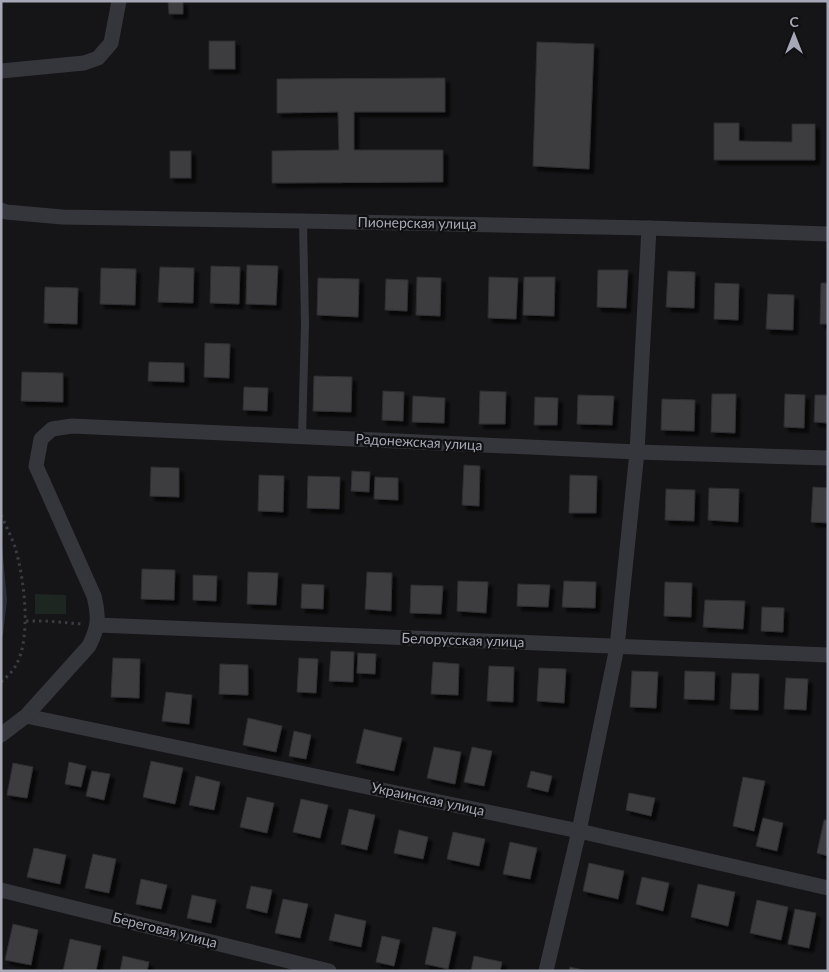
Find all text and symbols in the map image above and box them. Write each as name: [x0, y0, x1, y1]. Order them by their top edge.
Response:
north arrow: [769, 10, 819, 60]
text: С: [789, 13, 799, 30]
street label: Пионерская улица: [357, 213, 477, 232]
street label: Радонежская улица: [355, 430, 483, 453]
street label: Белорусская улица: [401, 629, 525, 650]
street label: Украинская улица: [370, 778, 486, 819]
street label: Береговая улица: [111, 908, 219, 951]

